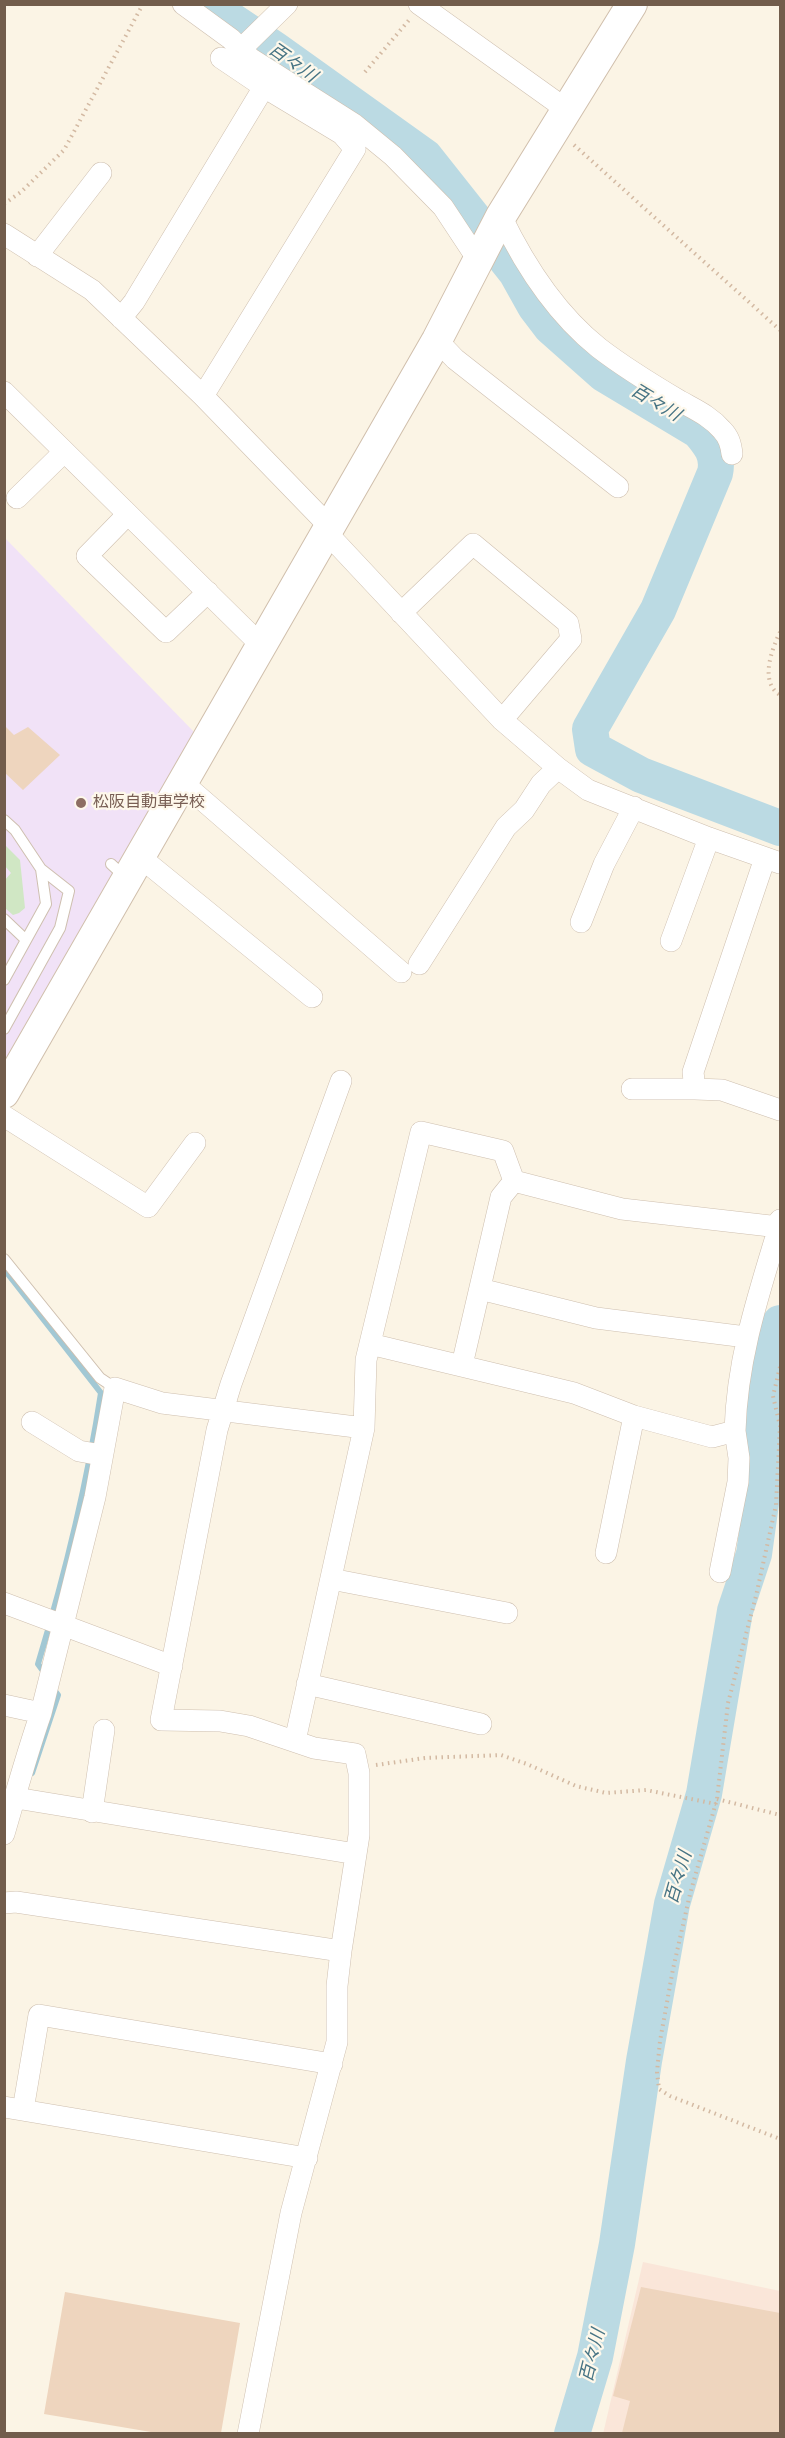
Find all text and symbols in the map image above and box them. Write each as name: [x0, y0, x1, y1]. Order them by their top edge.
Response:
water label: 百々川: [264, 40, 320, 88]
water label: 百々川: [626, 381, 684, 427]
place label: 松阪自動車学校: [93, 793, 205, 813]
marker: 松阪自動車学校: [74, 796, 88, 810]
water label: 百々川: [662, 1849, 698, 1907]
water label: 百々川: [577, 2327, 611, 2385]

